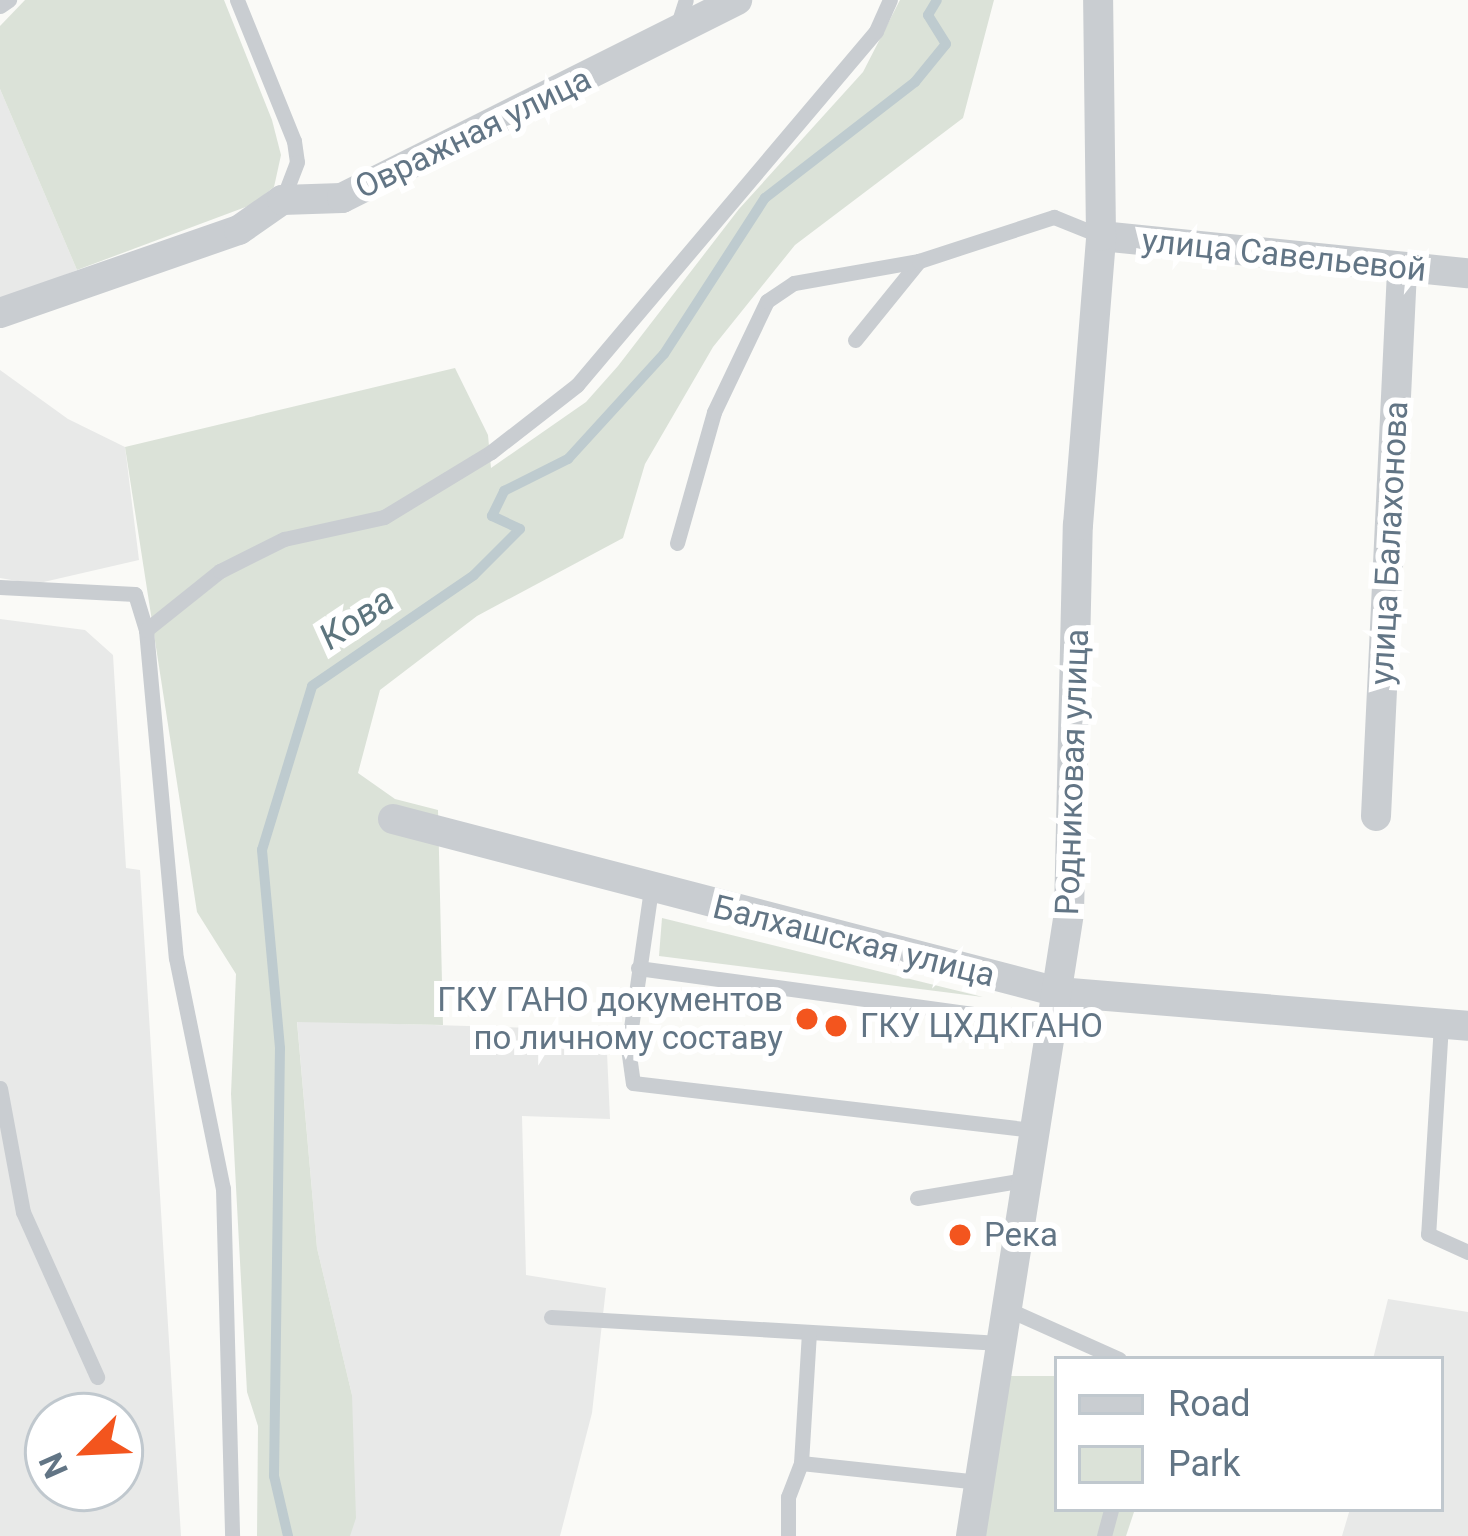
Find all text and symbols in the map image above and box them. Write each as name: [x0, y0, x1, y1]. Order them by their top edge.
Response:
street label: Овражная улица: [349, 59, 597, 207]
street label: улица Савельевой: [1140, 220, 1428, 290]
street label: улица Балахонова: [1362, 400, 1416, 686]
water label: Кова: [311, 578, 403, 660]
street label: Родниковая улица: [1047, 628, 1097, 916]
street label: Балхашская улица: [709, 887, 999, 995]
place label: ГКУ ГАНО документов по личному составу: [437, 980, 783, 1058]
marker: ГКУ ГАНО документов по личному составу: [794, 1006, 820, 1032]
place label: ГКУ ЦХДКГАНО: [860, 1006, 1103, 1046]
marker: ГКУ ЦХДКГАНО: [823, 1013, 849, 1039]
place label: Река: [984, 1215, 1058, 1255]
marker: Река: [947, 1222, 973, 1248]
legend: [1054, 1356, 1444, 1512]
text: Road: [1168, 1383, 1251, 1425]
north arrow: [24, 1392, 144, 1512]
text: Park: [1168, 1443, 1241, 1485]
text: N: [31, 1447, 76, 1484]

